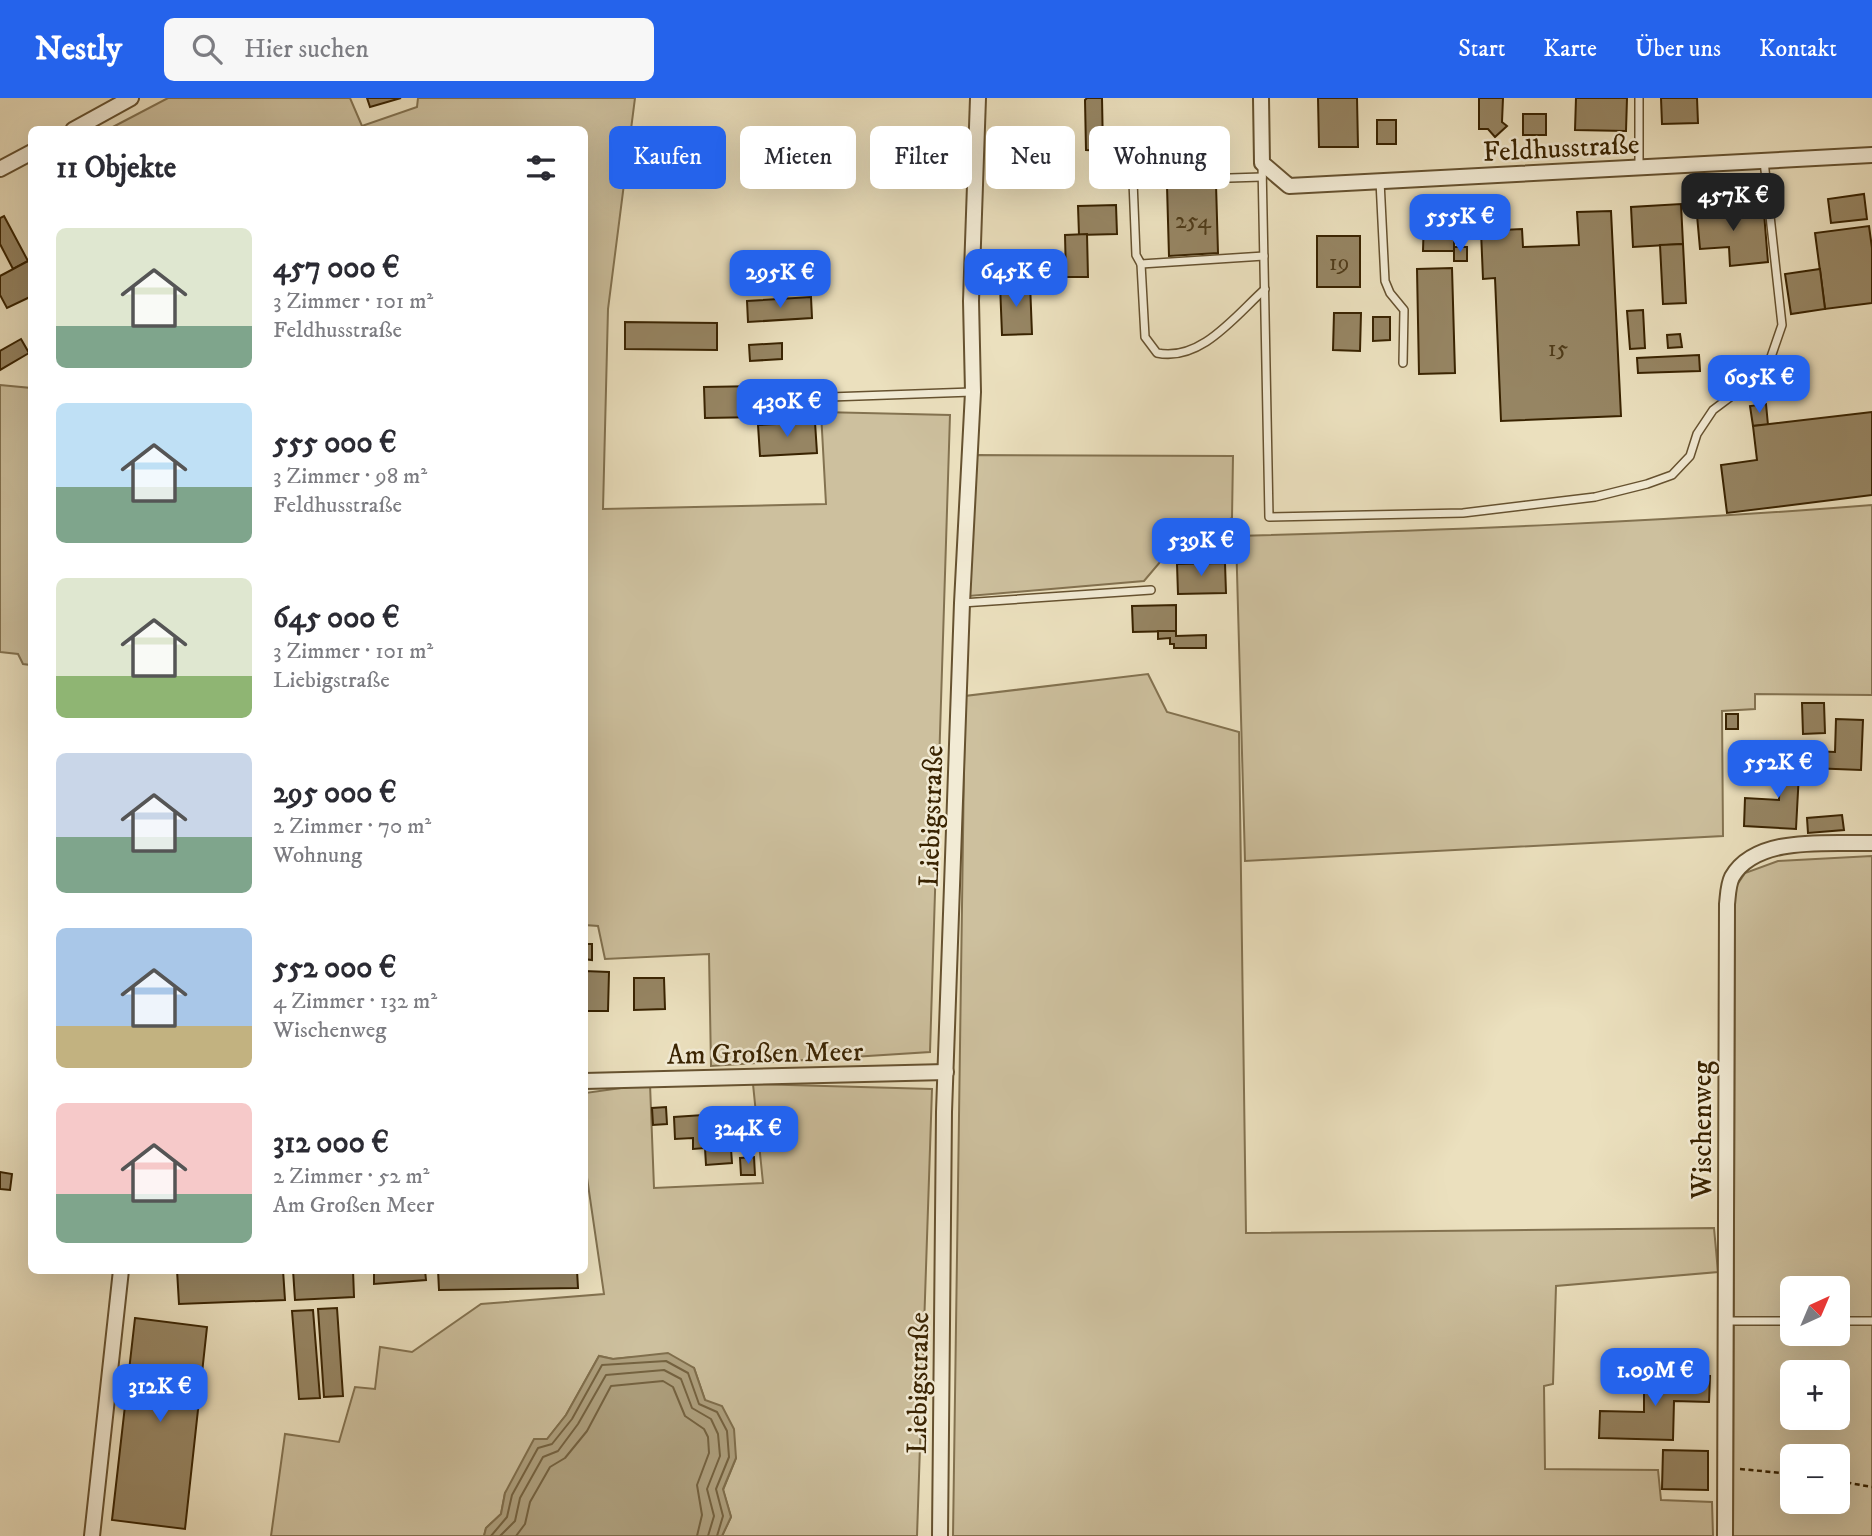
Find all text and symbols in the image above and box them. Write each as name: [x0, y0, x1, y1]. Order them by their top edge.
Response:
search box: [164, 18, 654, 81]
text: Nestly: [35, 29, 122, 70]
icon: search: [188, 30, 226, 68]
text: Hier suchen: [244, 33, 369, 66]
text: Start: [1458, 34, 1505, 64]
text: Karte: [1543, 34, 1597, 64]
text: Über uns: [1635, 34, 1721, 64]
text: Kontakt: [1759, 34, 1837, 64]
chip: Kaufen: [609, 126, 726, 189]
chip: Mieten: [740, 126, 856, 189]
chip: Filter: [870, 126, 972, 189]
chip: Neu: [986, 126, 1075, 189]
chip: Wohnung: [1089, 126, 1230, 189]
street label: Feldhusstraße: [1482, 127, 1640, 170]
icon: filters: [522, 149, 560, 187]
text: 11 Objekte: [56, 150, 176, 187]
pin: 457K €: [1676, 174, 1790, 233]
text: 457K €: [1697, 181, 1769, 210]
pin: 555K €: [1403, 194, 1517, 254]
text: 555K €: [1426, 202, 1494, 231]
house number: 254: [1175, 206, 1212, 236]
house number: 19: [1329, 248, 1349, 278]
text: 457 000 €: [273, 250, 400, 287]
pin: 295K €: [723, 250, 837, 310]
pin: 645K €: [959, 250, 1073, 309]
icon: home: [112, 256, 196, 340]
text: 645K €: [980, 257, 1052, 286]
text: 295K €: [746, 258, 814, 287]
text: 3 Zimmer · 101 m²: [273, 287, 433, 316]
text: Feldhusstraße: [273, 316, 402, 345]
house number: 15: [1548, 334, 1568, 364]
pin: 605K €: [1702, 356, 1816, 415]
text: 605K €: [1724, 363, 1794, 392]
pin: 430K €: [730, 380, 844, 439]
text: 430K €: [753, 387, 821, 416]
text: 555 000 €: [273, 425, 397, 462]
icon: home: [112, 431, 196, 515]
text: 3 Zimmer · 98 m²: [273, 462, 427, 491]
text: Feldhusstraße: [273, 491, 402, 520]
pin: 539K €: [1144, 518, 1258, 578]
text: 539K €: [1168, 526, 1234, 555]
text: 645 000 €: [273, 600, 399, 637]
icon: home: [112, 606, 196, 690]
text: 3 Zimmer · 101 m²: [273, 637, 433, 666]
text: Liebigstraße: [273, 666, 390, 695]
pin: 552K €: [1721, 740, 1835, 800]
street label: Liebigstraße: [912, 744, 951, 888]
text: 552K €: [1744, 748, 1812, 777]
text: 295 000 €: [273, 775, 397, 812]
icon: home: [112, 781, 196, 865]
text: 2 Zimmer · 70 m²: [273, 812, 431, 841]
text: Wohnung: [273, 841, 362, 870]
text: 552 000 €: [273, 950, 396, 987]
icon: home: [112, 956, 196, 1040]
text: 4 Zimmer · 132 m²: [273, 987, 437, 1016]
text: Wischenweg: [273, 1016, 386, 1045]
street label: Am Großen Meer: [667, 1034, 864, 1073]
street label: Wischenweg: [1685, 1061, 1720, 1200]
pin: 324K €: [691, 1107, 805, 1166]
text: 324K €: [714, 1114, 782, 1143]
text: 312 000 €: [273, 1125, 389, 1162]
icon: home: [112, 1131, 196, 1215]
text: 2 Zimmer · 52 m²: [273, 1162, 430, 1191]
text: Am Großen Meer: [273, 1191, 434, 1220]
north arrow: [1780, 1276, 1850, 1346]
map controls: [1780, 1276, 1850, 1514]
street label: Liebigstraße: [900, 1312, 937, 1454]
pin: 1.09M €: [1590, 1348, 1720, 1408]
text: 1.09M €: [1616, 1356, 1694, 1385]
button: +: [1780, 1360, 1850, 1430]
pin: 312K €: [103, 1364, 217, 1424]
text: 312K €: [129, 1372, 191, 1401]
button: −: [1780, 1444, 1850, 1514]

